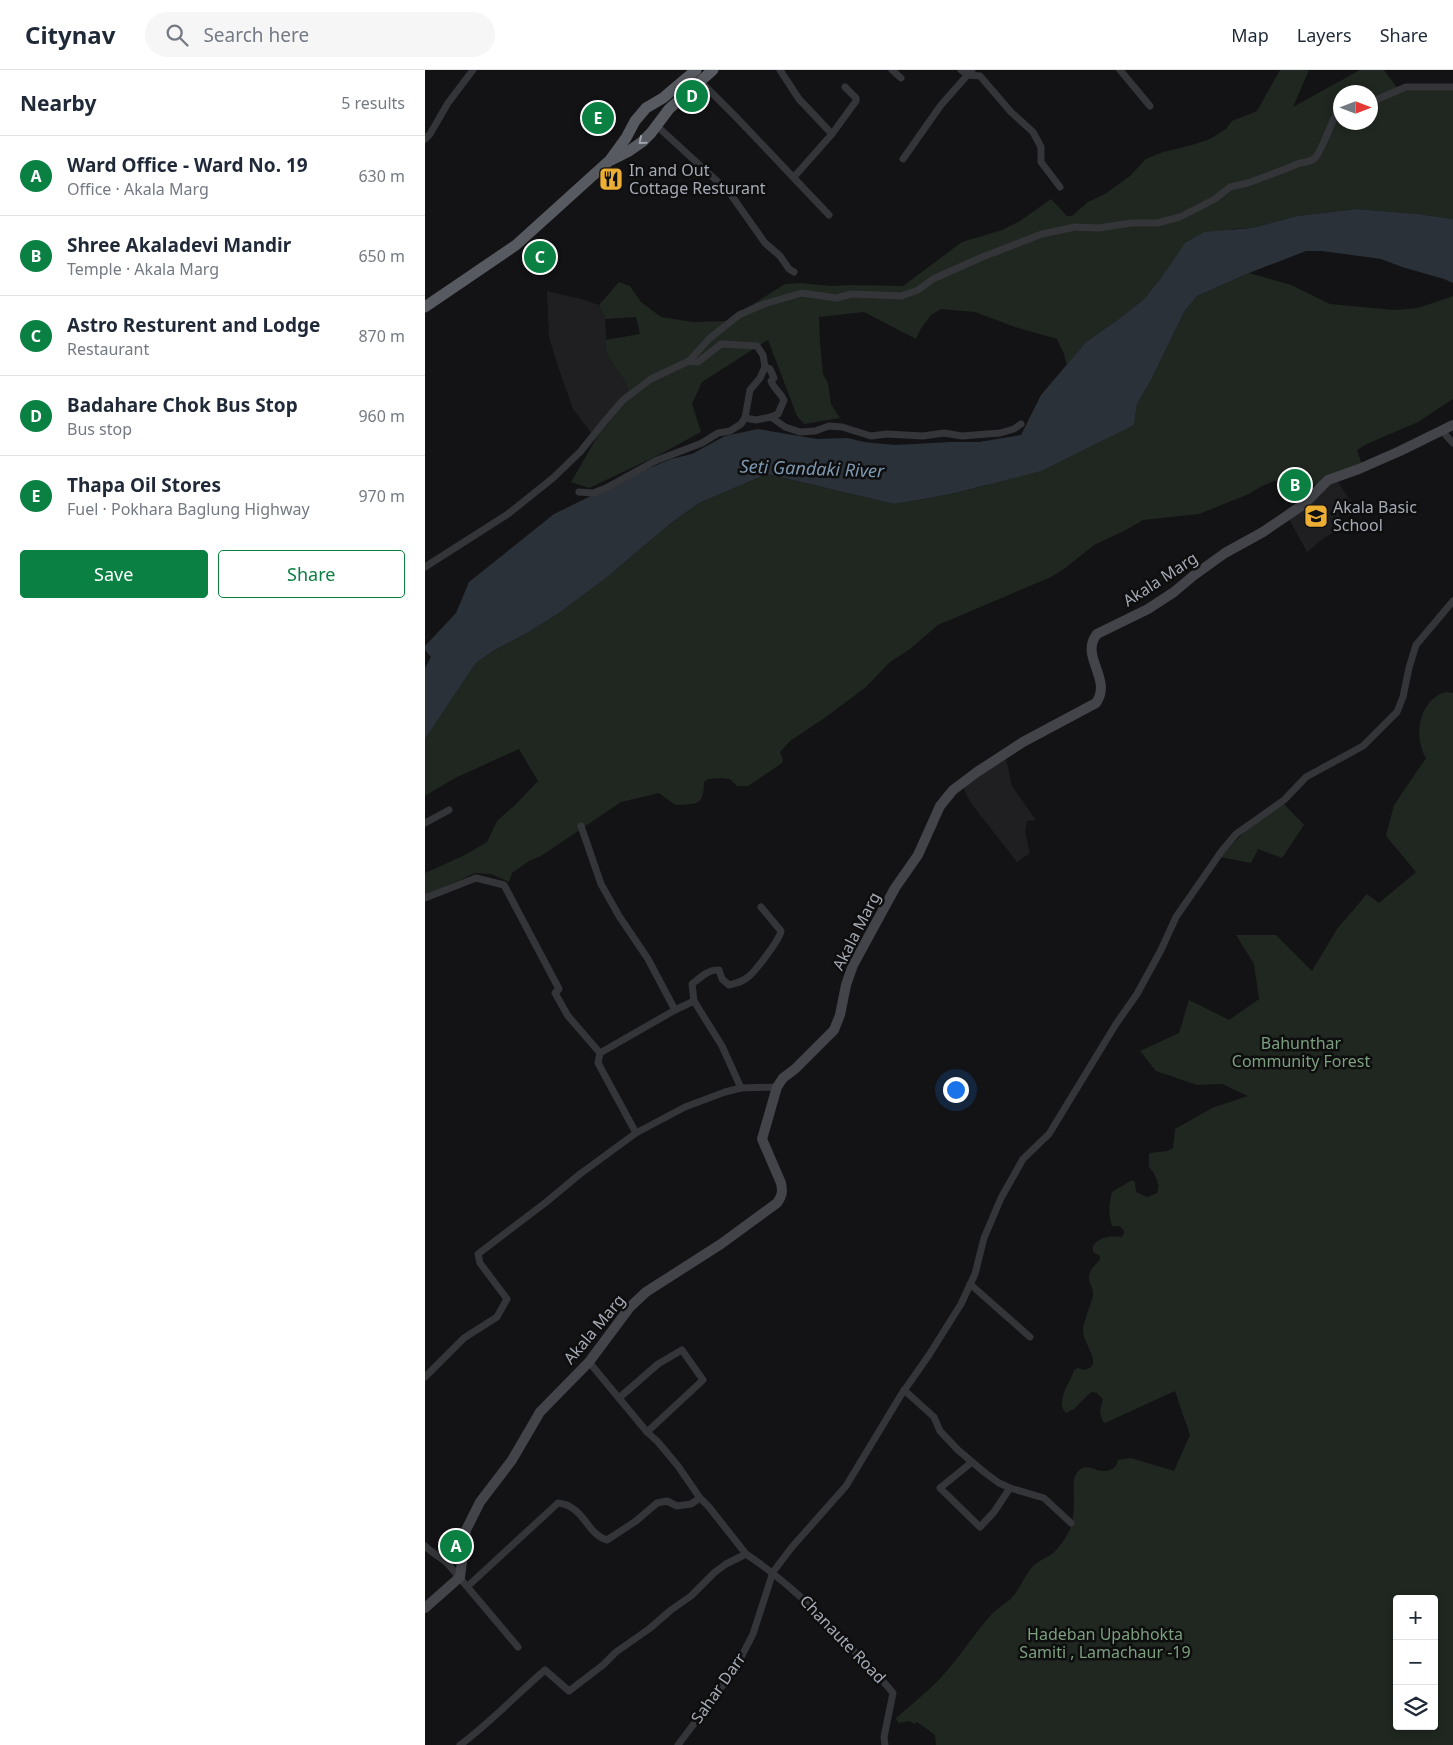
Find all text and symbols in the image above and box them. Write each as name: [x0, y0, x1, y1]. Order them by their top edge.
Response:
search box: [145, 12, 495, 57]
text: Citynav: [25, 18, 115, 51]
icon: search: [163, 21, 191, 49]
text: Search here: [203, 22, 309, 48]
text: Map: [1231, 23, 1269, 47]
text: Layers: [1297, 23, 1352, 47]
text: Share: [1380, 23, 1428, 47]
pin: D: [676, 77, 708, 115]
north arrow: [1333, 85, 1378, 130]
text: Nearby: [20, 89, 96, 117]
text: 5 results: [341, 92, 405, 114]
pin: E: [582, 99, 614, 137]
one-way arrow: [639, 136, 648, 145]
text: Ward Office - Ward No. 19: [67, 152, 308, 178]
place label: In and Out Cottage Resturant: [629, 159, 766, 199]
text: A: [30, 165, 42, 187]
text: 630 m: [358, 165, 405, 187]
restaurant icon: In and Out Cottage Resturant: [598, 166, 624, 192]
text: Office · Akala Marg: [67, 178, 209, 200]
text: Shree Akaladevi Mandir: [67, 232, 291, 258]
pin: C: [524, 238, 556, 276]
text: B: [31, 245, 41, 267]
text: 650 m: [358, 245, 405, 267]
text: Temple · Akala Marg: [67, 258, 219, 280]
text: Astro Resturent and Lodge: [67, 312, 320, 338]
text: C: [31, 325, 41, 347]
text: 870 m: [358, 325, 405, 347]
text: Restaurant: [67, 338, 149, 360]
text: Badahare Chok Bus Stop: [67, 392, 298, 418]
text: D: [30, 405, 42, 427]
text: 960 m: [358, 405, 405, 427]
text: Bus stop: [67, 418, 132, 440]
water label: Seti Gandaki River: [739, 453, 886, 483]
pin: B: [1279, 466, 1311, 504]
text: Thapa Oil Stores: [67, 472, 221, 498]
text: E: [32, 485, 40, 507]
text: 970 m: [358, 485, 405, 507]
place label: Akala Basic School: [1333, 496, 1417, 536]
text: Fuel · Pokhara Baglung Highway: [67, 498, 310, 520]
school or university icon: Akala Basic School: [1303, 503, 1329, 529]
street label: Akala Marg: [1118, 547, 1202, 611]
button: Save: [20, 550, 208, 598]
button: Share: [218, 550, 405, 598]
street label: Akala Marg: [827, 888, 885, 974]
park label: Bahunthar Community Forest: [1232, 1032, 1370, 1072]
your location: [943, 1077, 969, 1103]
street label: Akala Marg: [558, 1289, 630, 1369]
pin: A: [440, 1527, 472, 1565]
street label: Chanaute Road: [795, 1590, 891, 1688]
map controls: [1393, 1595, 1438, 1730]
button: +: [1393, 1595, 1438, 1640]
park label: Hadeban Upabhokta Samiti , Lamachaur -19: [1019, 1623, 1191, 1663]
button: −: [1393, 1640, 1438, 1685]
street label: Sahar Darr: [686, 1648, 751, 1728]
button: layers: [1393, 1685, 1438, 1730]

